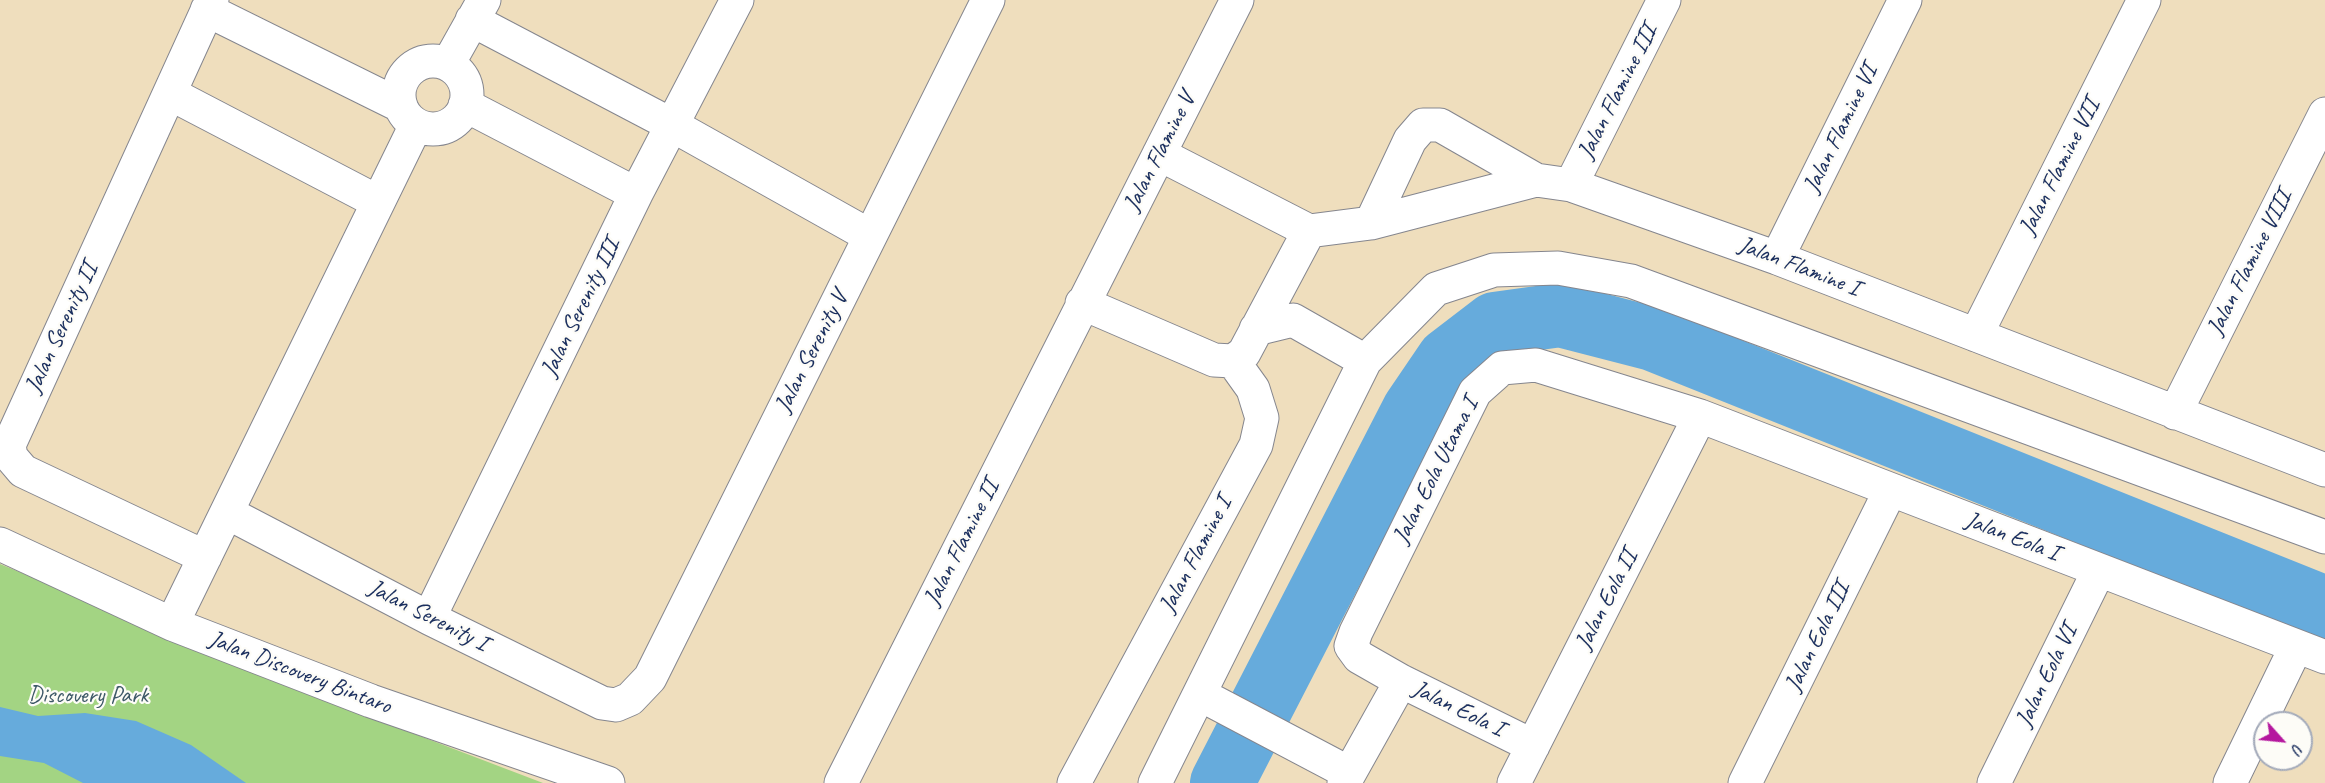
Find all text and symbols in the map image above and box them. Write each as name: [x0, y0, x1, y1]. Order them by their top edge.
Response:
street label: Jalan Flamine III: [1572, 20, 1664, 164]
street label: Jalan Flamine VI: [1798, 60, 1884, 198]
street label: Jalan Flamine V: [1118, 88, 1202, 216]
street label: Jalan Flamine VII: [2013, 94, 2107, 240]
street label: Jalan Flamine VIII: [2201, 186, 2299, 340]
street label: Jalan Flamine I: [1735, 231, 1863, 303]
street label: Jalan Serenity III: [535, 234, 627, 382]
street label: Jalan Serenity II: [19, 258, 105, 398]
street label: Jalan Serenity V: [769, 287, 855, 417]
street label: Jalan Eola Utama I: [1387, 393, 1485, 549]
street label: Jalan Flamine II: [918, 475, 1006, 611]
street label: Jalan Flamine I: [1153, 492, 1239, 618]
street label: Jalan Eola I: [1961, 506, 2063, 568]
street label: Jalan Eola II: [1570, 545, 1644, 655]
street label: Jalan Serenity I: [363, 574, 493, 658]
street label: Jalan Eola III: [1779, 578, 1857, 696]
street label: Jalan Eola VI: [2010, 620, 2084, 732]
street label: Jalan Discovery Bintaro: [205, 625, 395, 721]
street label: Jalan Eola I: [1408, 675, 1508, 743]
park label: Discovery Park: [28, 682, 148, 710]
north arrow: [2253, 711, 2313, 771]
text: U: [2287, 740, 2308, 756]

